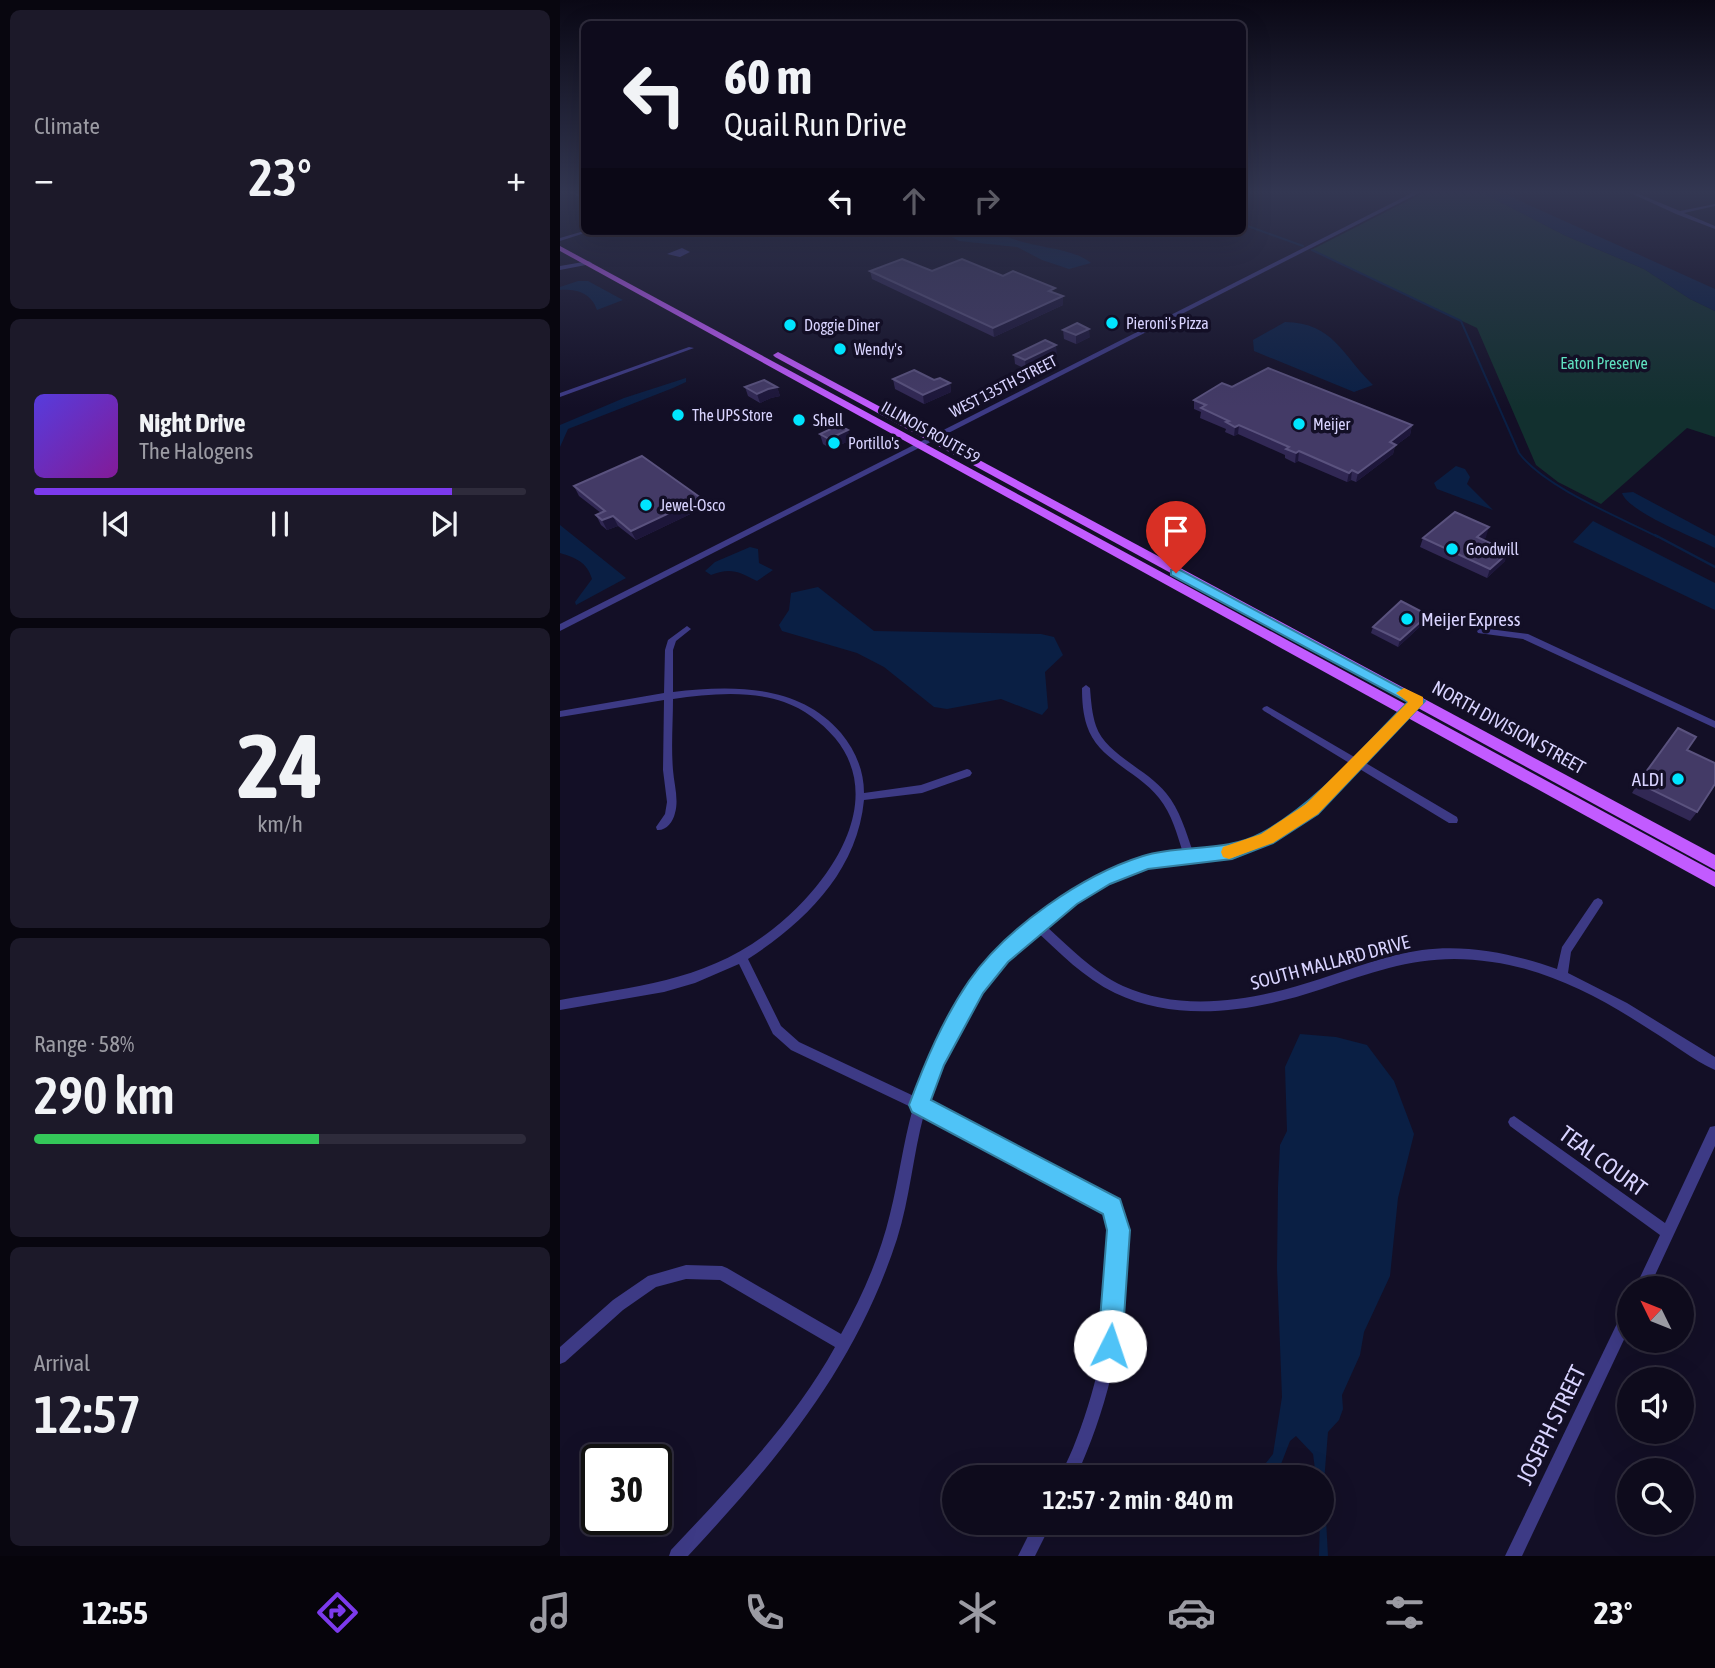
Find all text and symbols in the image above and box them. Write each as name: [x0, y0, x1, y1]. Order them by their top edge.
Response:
text: 60 m: [724, 48, 812, 104]
icon: left: [609, 49, 700, 140]
text: Quail Run Drive: [724, 106, 907, 143]
text: Climate: [34, 113, 100, 139]
text: 23°: [248, 147, 312, 207]
text: −: [34, 156, 54, 199]
text: +: [506, 156, 526, 199]
icon: left: [822, 182, 860, 220]
icon: ahead: [895, 182, 933, 220]
icon: right: [968, 182, 1006, 220]
place label: Pieroni's Pizza: [1126, 314, 1209, 332]
marker: Pieroni's Pizza: [1104, 315, 1120, 331]
place label: Doggie Diner: [804, 316, 880, 335]
marker: Doggie Diner: [782, 317, 798, 333]
place label: Wendy's: [854, 340, 903, 359]
marker: Wendy's: [832, 341, 848, 357]
street label: WEST 135TH STREET: [946, 351, 1060, 421]
park label: Eaton Preserve: [1560, 354, 1648, 372]
street label: ILLINOIS ROUTE 59: [879, 397, 983, 467]
place label: The UPS Store: [692, 406, 773, 424]
marker: The UPS Store: [670, 407, 686, 423]
text: Night Drive: [139, 408, 246, 438]
place label: Shell: [813, 411, 844, 429]
marker: Shell: [791, 412, 807, 428]
place label: Meijer: [1313, 415, 1351, 434]
marker: Meijer: [1291, 416, 1307, 432]
place label: Portillo's: [848, 434, 900, 452]
marker: Portillo's: [826, 435, 842, 451]
text: The Halogens: [139, 438, 253, 464]
place label: Jewel-Osco: [660, 496, 726, 514]
marker: Jewel-Osco: [638, 497, 654, 513]
pin: [1146, 501, 1206, 573]
icon: previous: [97, 505, 135, 543]
icon: pause: [261, 505, 299, 543]
icon: next: [425, 505, 463, 543]
icon: arrive: [1157, 512, 1195, 550]
place label: Goodwill: [1466, 540, 1520, 558]
marker: Goodwill: [1444, 541, 1460, 557]
place label: Meijer Express: [1421, 608, 1521, 630]
marker: Meijer Express: [1399, 611, 1415, 627]
street label: NORTH DIVISION STREET: [1429, 676, 1590, 779]
text: 24: [237, 713, 323, 817]
place label: ALDI: [1632, 768, 1664, 790]
marker: ALDI: [1670, 771, 1686, 787]
text: km/h: [257, 811, 303, 837]
street label: SOUTH MALLARD DRIVE: [1248, 930, 1412, 994]
text: Range · 58%: [34, 1031, 134, 1057]
text: 290 km: [34, 1065, 175, 1125]
street label: TEAL COURT: [1554, 1121, 1652, 1201]
north arrow: [1617, 1276, 1694, 1353]
map controls: [1617, 1276, 1694, 1535]
position arrow: [1073, 1309, 1147, 1383]
text: Arrival: [34, 1350, 90, 1376]
street label: JOSEPH STREET: [1511, 1361, 1591, 1489]
button: sound: [1617, 1367, 1694, 1444]
text: 12:57: [34, 1384, 141, 1444]
speed limit sign: 30: [581, 1444, 672, 1535]
button: search: [1617, 1458, 1694, 1535]
text: 12:57 · 2 min · 840 m: [1043, 1485, 1233, 1515]
icon: directions: [313, 1588, 362, 1637]
icon: music: [526, 1588, 575, 1637]
icon: phone: [740, 1588, 789, 1637]
icon: climate: [953, 1588, 1002, 1637]
icon: car: [1167, 1588, 1216, 1637]
icon: filters: [1380, 1588, 1429, 1637]
text: 12:55: [82, 1594, 148, 1631]
text: 23°: [1594, 1594, 1633, 1631]

